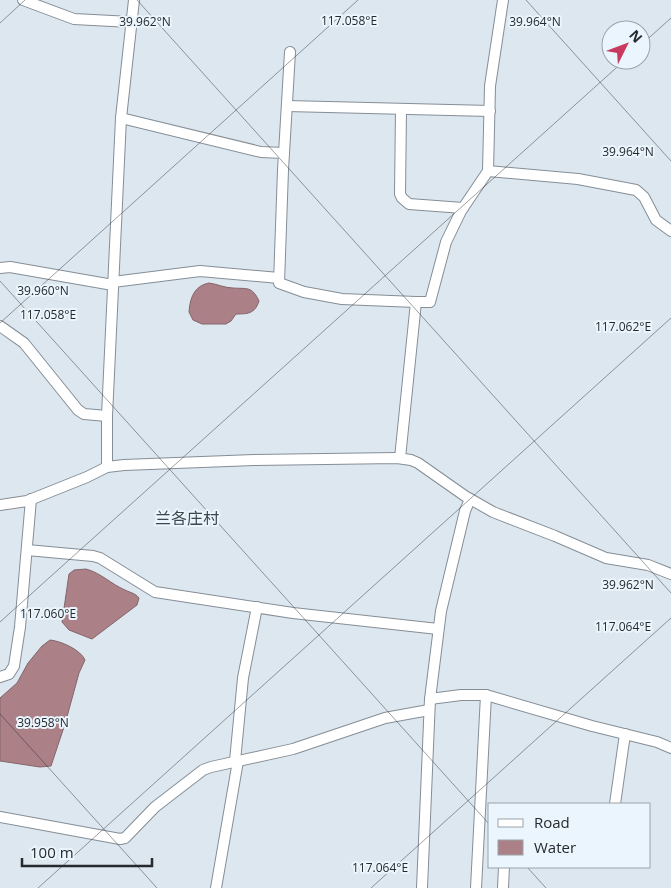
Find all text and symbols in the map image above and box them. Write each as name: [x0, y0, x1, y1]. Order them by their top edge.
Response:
text: 117.058°E: [321, 12, 377, 29]
text: 39.962°N: [119, 13, 171, 30]
text: 39.964°N: [509, 13, 561, 30]
north arrow: [601, 20, 651, 70]
text: N: [625, 25, 647, 47]
text: 39.964°N: [602, 143, 654, 160]
text: 39.960°N: [17, 282, 69, 299]
text: 117.058°E: [20, 306, 76, 323]
text: 117.062°E: [595, 318, 651, 335]
district label: 兰各庄村: [155, 507, 219, 529]
text: 39.962°N: [602, 576, 654, 593]
text: 117.060°E: [20, 605, 76, 622]
text: 117.064°E: [595, 618, 651, 635]
text: 39.958°N: [17, 714, 69, 731]
legend: [488, 803, 651, 868]
text: Road: [534, 812, 570, 832]
scale bar: [22, 836, 152, 868]
text: Water: [534, 837, 576, 857]
text: 100 m: [30, 842, 74, 862]
text: 117.064°E: [352, 859, 408, 876]

